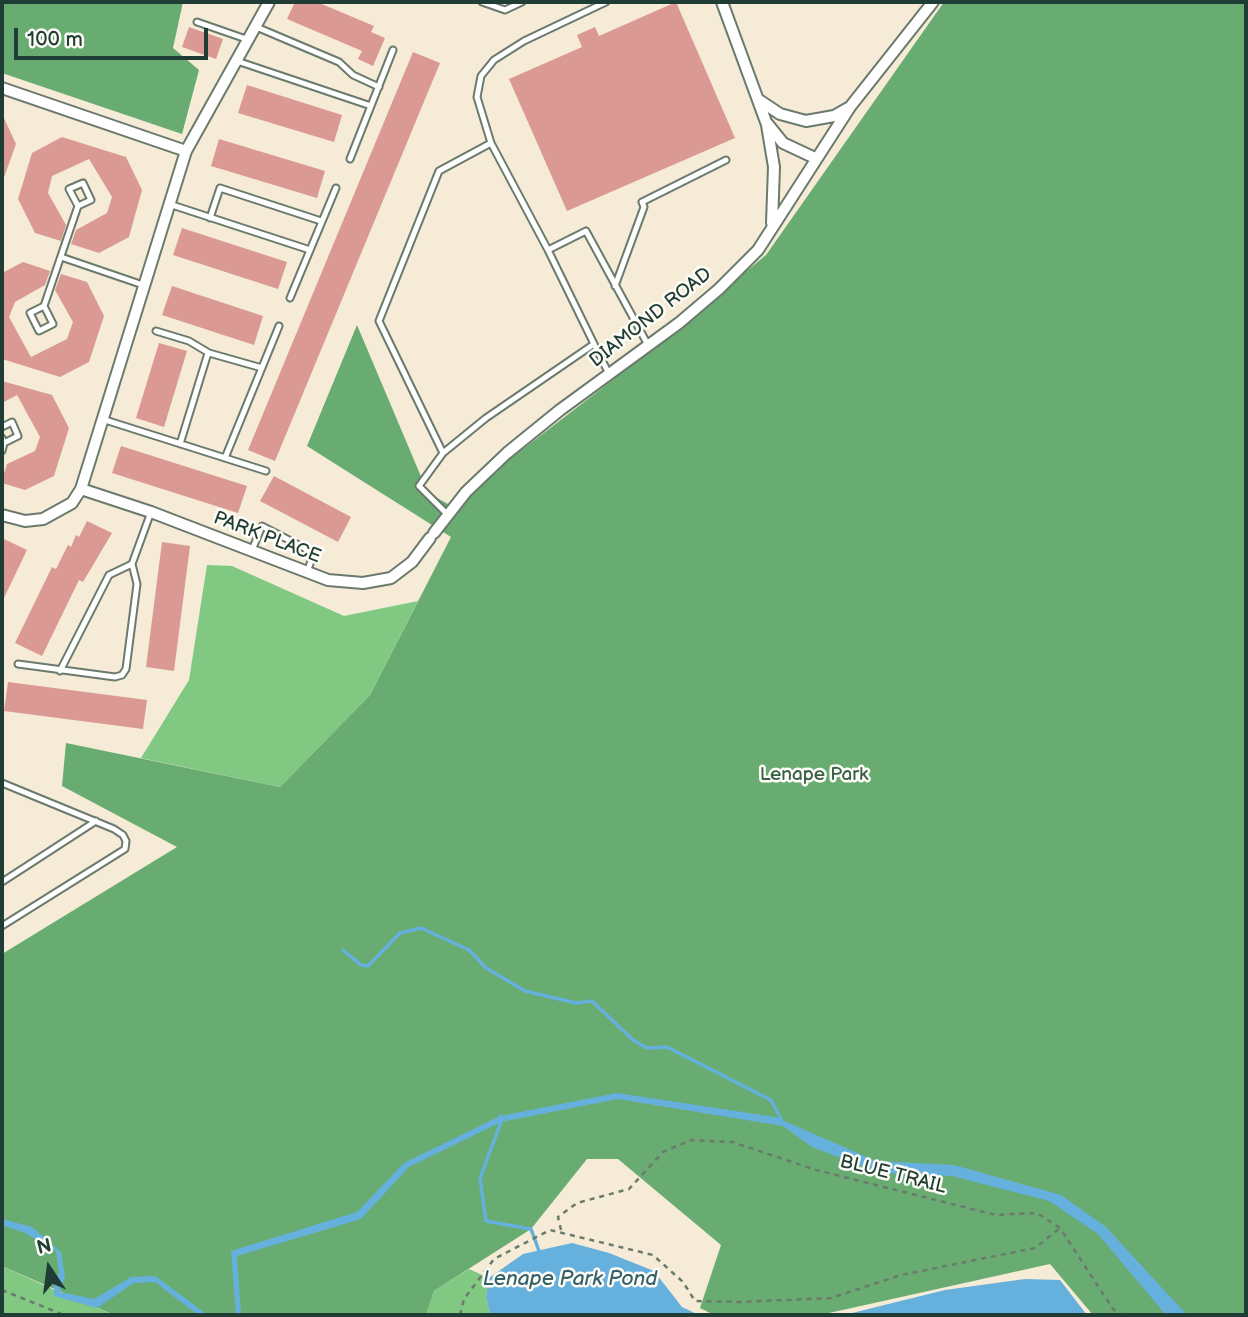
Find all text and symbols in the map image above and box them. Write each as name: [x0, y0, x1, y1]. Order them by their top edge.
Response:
scale bar: [18, 14, 212, 58]
text: 100 m: [27, 27, 83, 52]
street label: DIAMOND ROAD: [586, 263, 716, 373]
street label: PARK PLACE: [210, 507, 324, 569]
park label: Lenape Park: [760, 764, 868, 786]
street label: BLUE TRAIL: [837, 1151, 949, 1199]
north arrow: [14, 1233, 84, 1303]
text: N: [35, 1234, 54, 1260]
water label: Lenape Park Pond: [483, 1267, 657, 1293]

